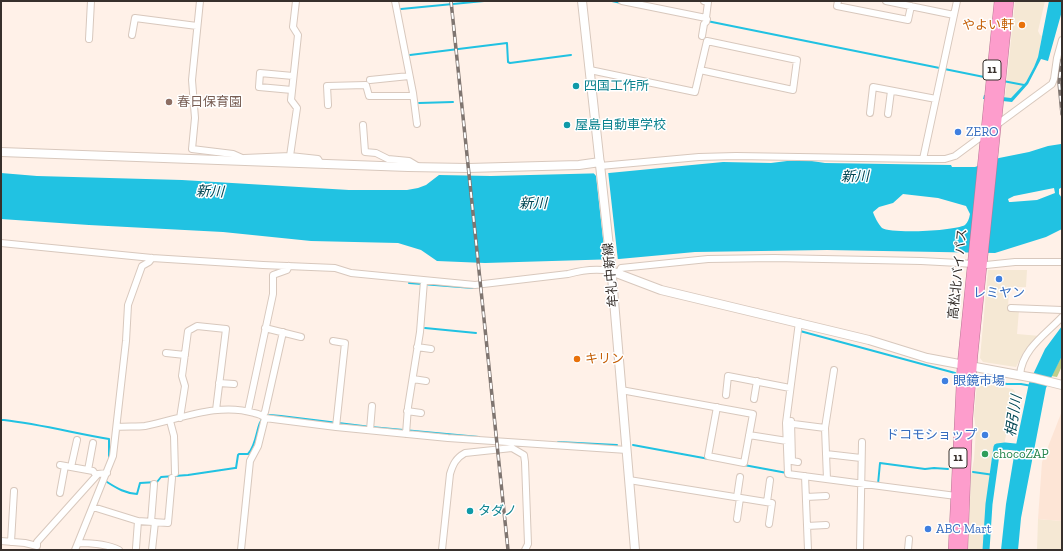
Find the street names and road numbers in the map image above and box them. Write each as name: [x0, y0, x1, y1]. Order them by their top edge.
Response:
road number: 11: [983, 60, 1001, 80]
street label: 高松北バイパス: [945, 228, 971, 320]
street label: 牟礼中新線: [600, 242, 622, 308]
road number: 11: [949, 448, 967, 468]

